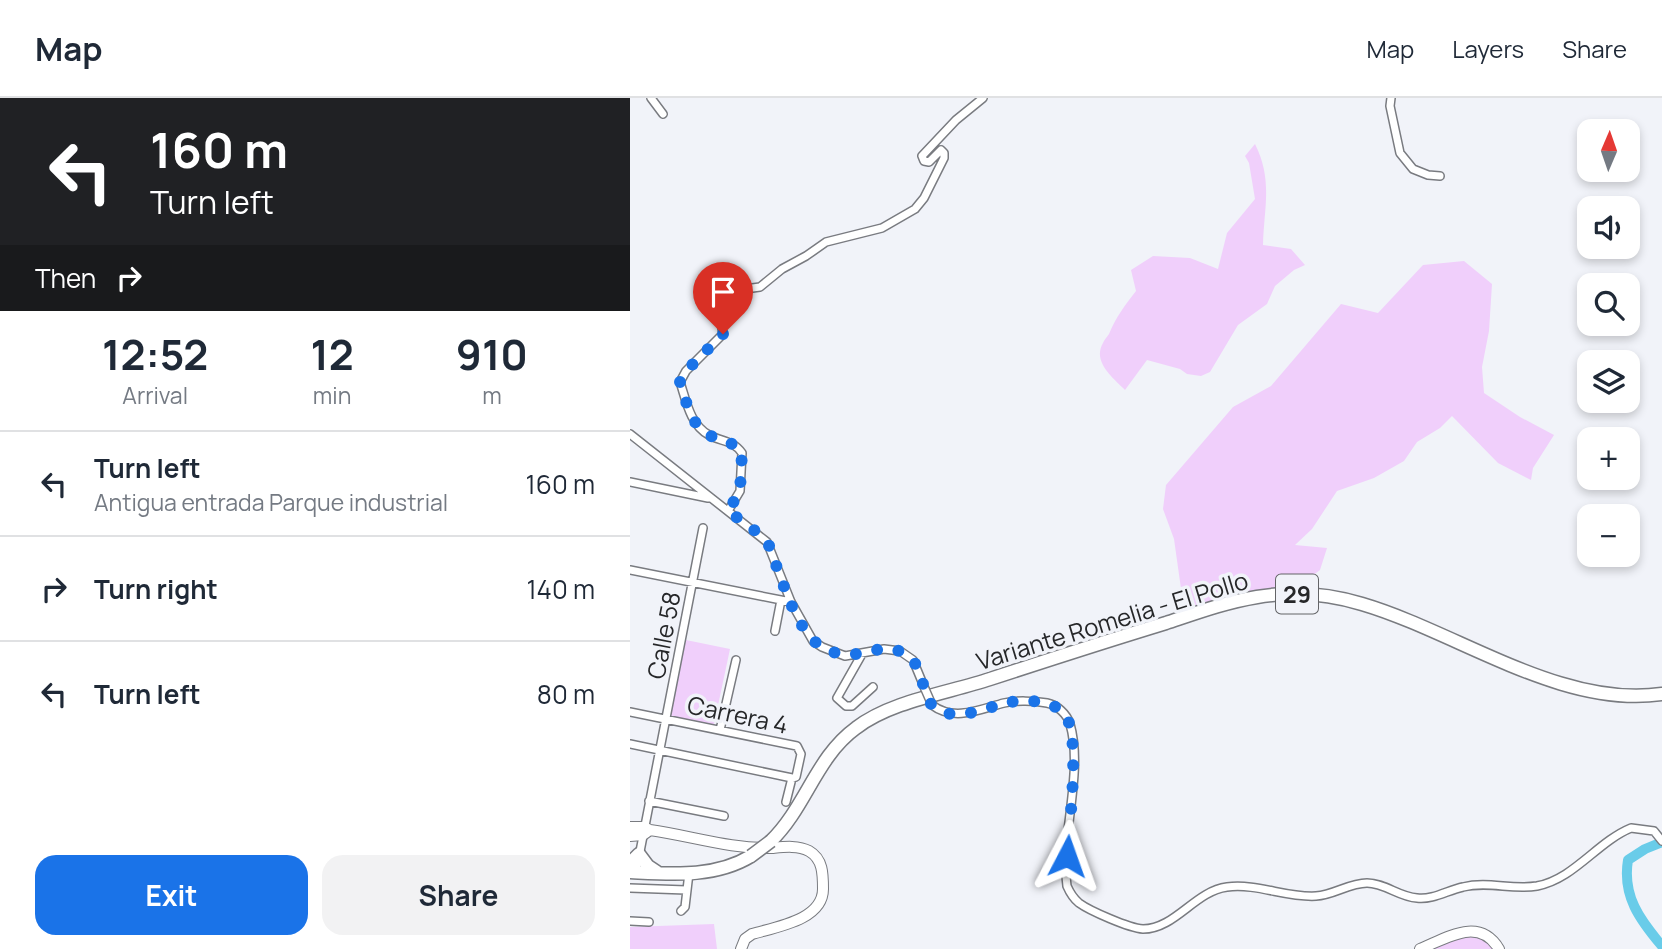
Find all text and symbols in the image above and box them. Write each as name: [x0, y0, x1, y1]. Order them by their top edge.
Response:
text: Map: [35, 26, 103, 71]
text: Map: [1367, 32, 1414, 65]
text: Layers: [1452, 32, 1524, 65]
text: Share: [1562, 32, 1627, 65]
text: 160 m: [150, 116, 288, 183]
north arrow: [1577, 119, 1640, 182]
map controls: [1577, 119, 1640, 567]
icon: left: [35, 126, 126, 217]
text: Turn left: [150, 180, 274, 224]
button: sound: [1577, 196, 1640, 259]
icon: right: [110, 259, 148, 297]
text: Then: [35, 260, 96, 296]
pin: [693, 262, 753, 334]
icon: arrive: [704, 273, 742, 311]
button: search: [1577, 273, 1640, 336]
text: 12:52: [102, 325, 208, 383]
text: 12: [310, 325, 354, 383]
text: 910: [456, 325, 528, 383]
button: layers: [1577, 350, 1640, 413]
text: Arrival: [122, 379, 188, 411]
text: min: [313, 379, 351, 411]
text: m: [482, 379, 502, 411]
button: +: [1577, 427, 1640, 490]
text: Turn left: [94, 450, 201, 486]
icon: left: [35, 465, 73, 503]
text: 160 m: [526, 466, 595, 502]
text: Antigua entrada Parque industrial: [94, 486, 448, 518]
button: −: [1577, 504, 1640, 567]
street label: Variante Romelia - El Pollo: [972, 563, 1252, 677]
icon: right: [35, 570, 73, 608]
text: Turn right: [94, 571, 218, 607]
text: 140 m: [526, 571, 595, 607]
road number: 29: [1276, 574, 1318, 614]
street label: Calle 58: [638, 588, 688, 682]
icon: left: [35, 675, 73, 713]
text: Turn left: [94, 676, 201, 712]
text: 80 m: [537, 676, 595, 712]
street label: Carrera 4: [685, 687, 791, 741]
position arrow: [1030, 819, 1104, 893]
button: Exit: [35, 855, 308, 935]
button: Share: [322, 855, 595, 935]

